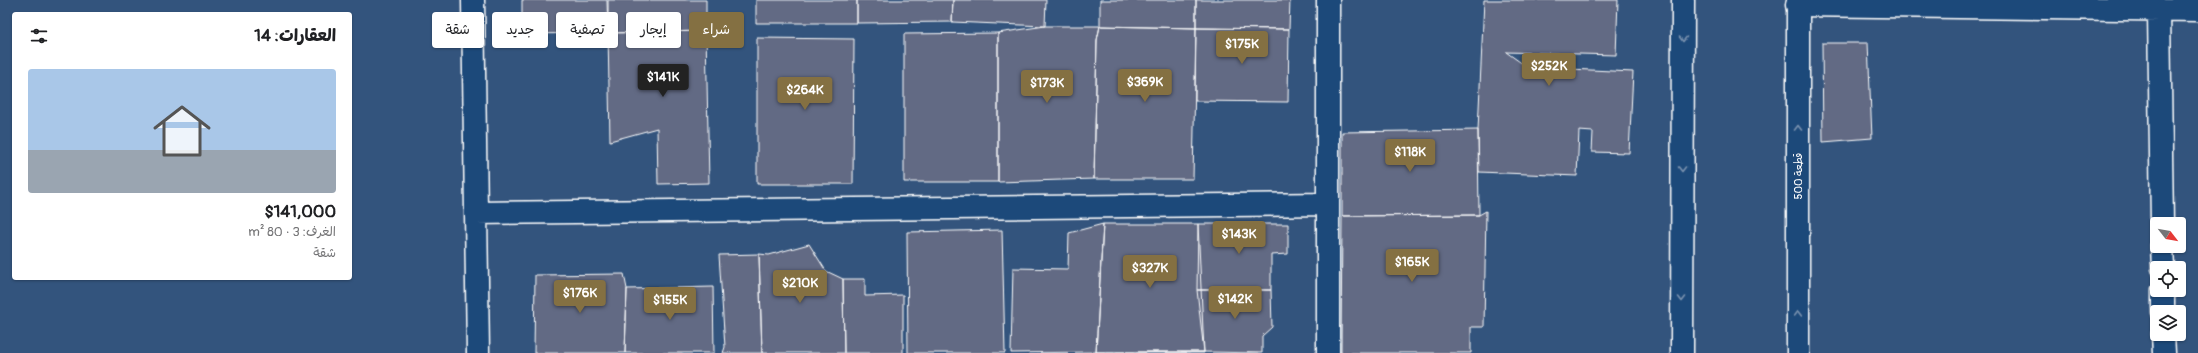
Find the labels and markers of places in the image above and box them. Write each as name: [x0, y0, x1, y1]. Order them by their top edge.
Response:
pin: $175K: [1214, 31, 1270, 65]
pin: $252K: [1521, 53, 1577, 87]
pin: $141K: [635, 64, 691, 98]
pin: $369K: [1117, 69, 1173, 103]
pin: $173K: [1019, 70, 1075, 104]
pin: $264K: [777, 77, 833, 111]
pin: $118K: [1382, 139, 1438, 173]
pin: $143K: [1211, 221, 1267, 255]
pin: $165K: [1384, 249, 1440, 283]
pin: $327K: [1122, 255, 1178, 289]
pin: $210K: [772, 270, 828, 304]
pin: $176K: [552, 280, 608, 314]
pin: $142K: [1207, 286, 1263, 320]
pin: $155K: [642, 287, 698, 321]

